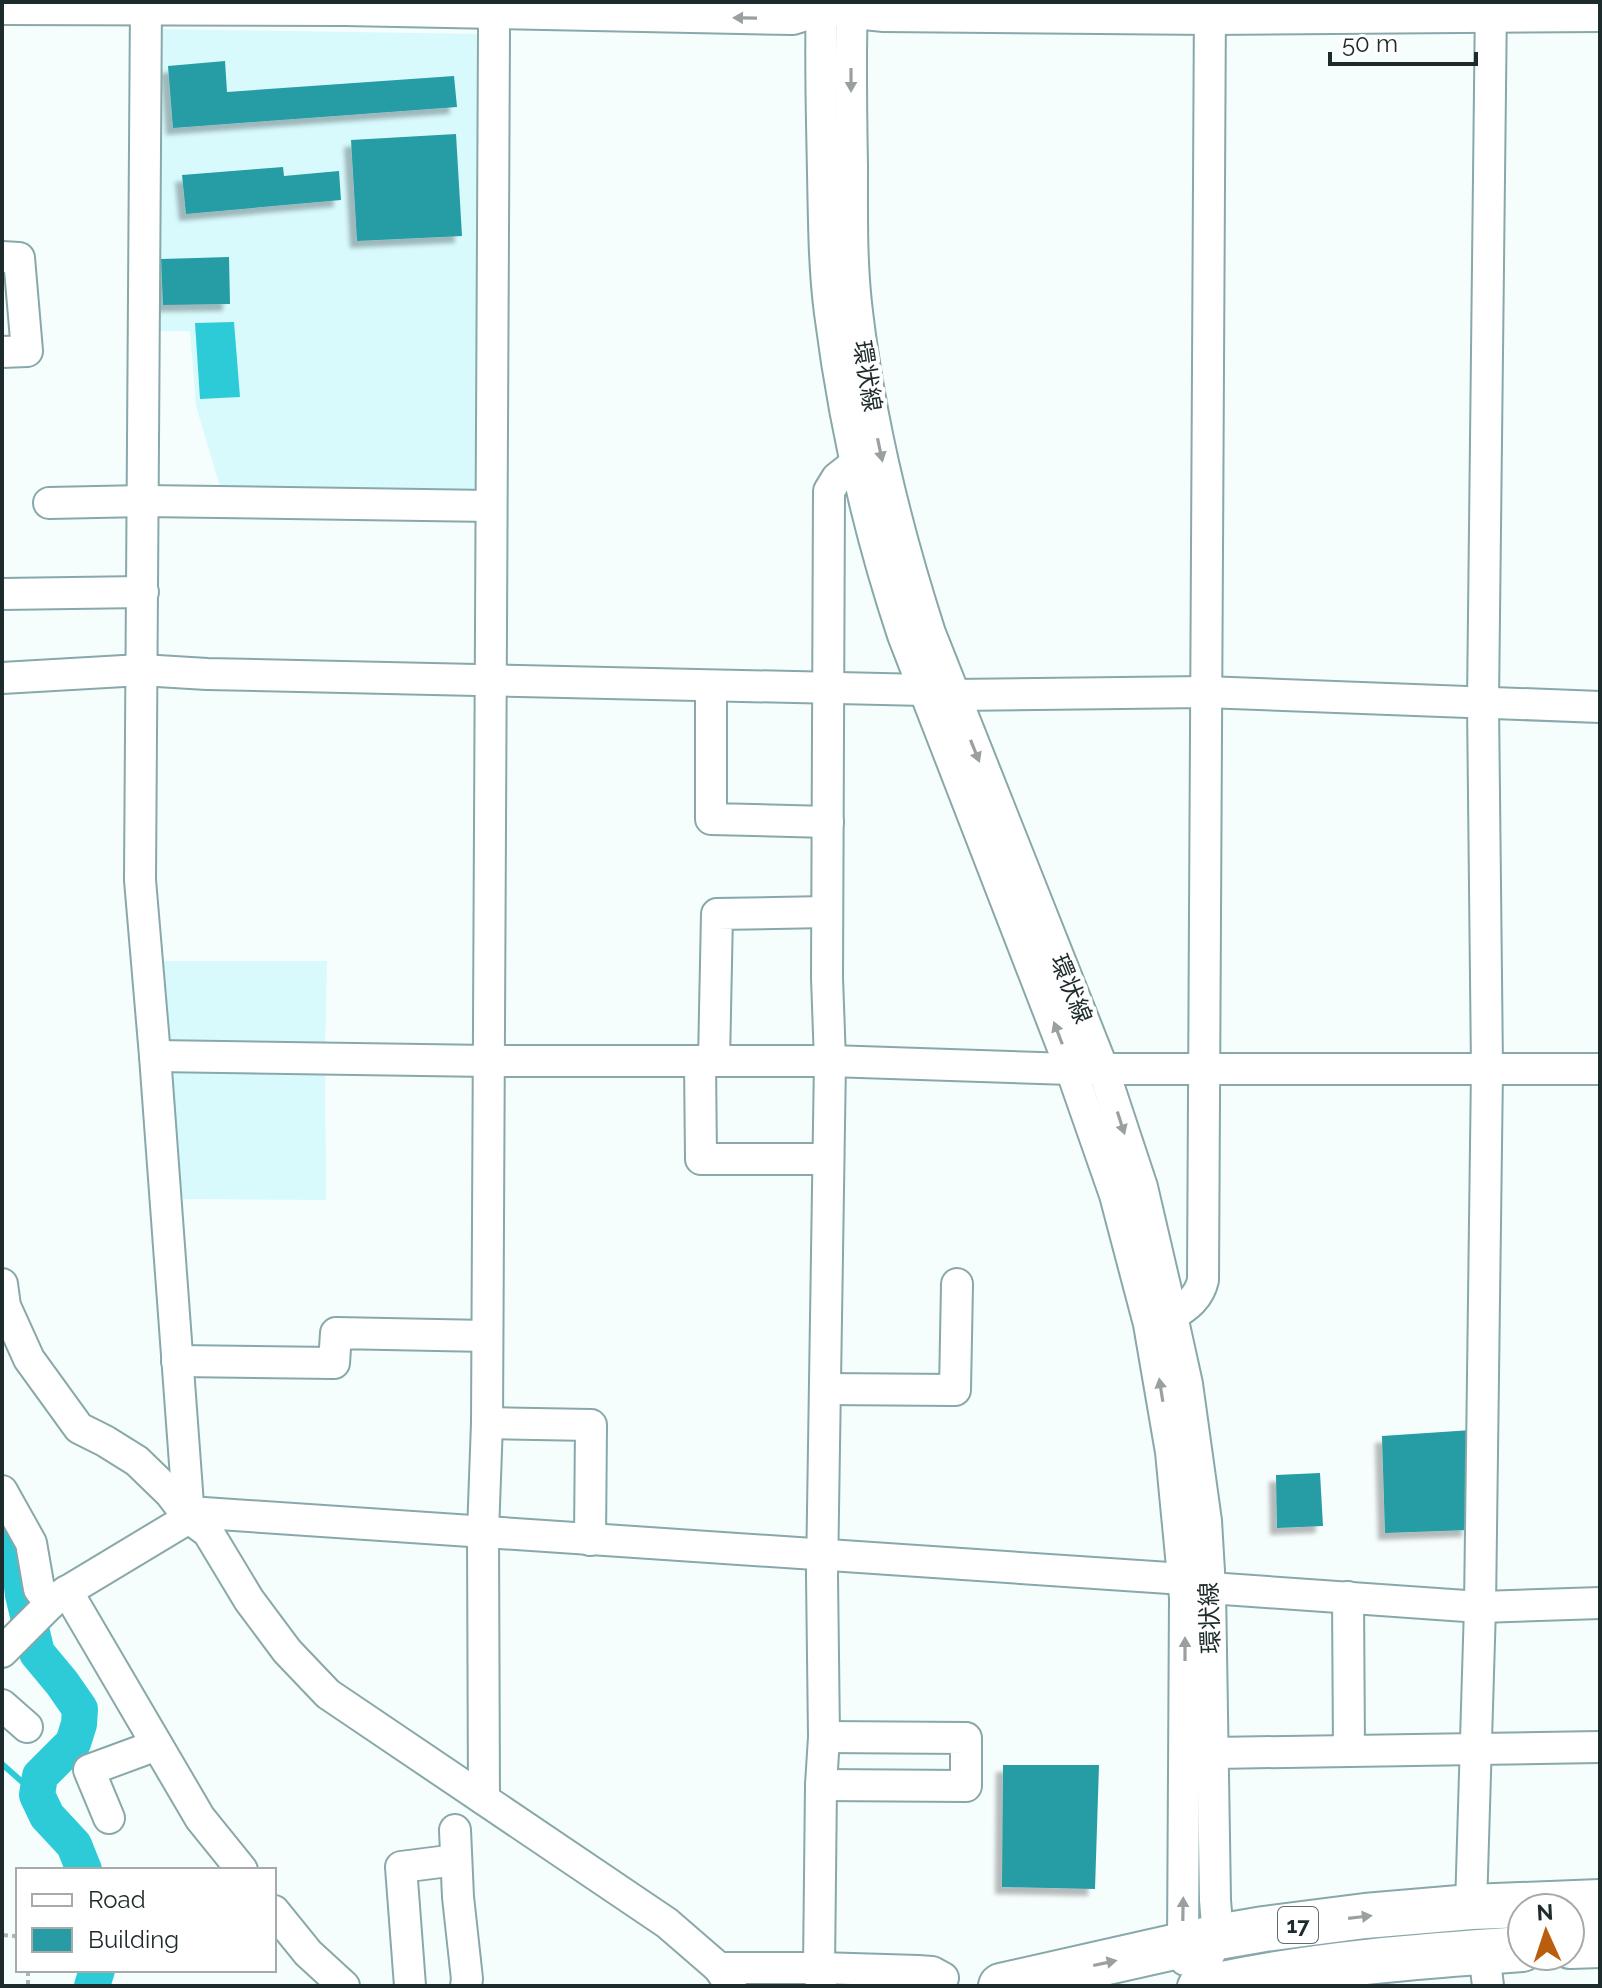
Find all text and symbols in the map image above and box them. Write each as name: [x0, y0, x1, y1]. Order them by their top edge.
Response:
one-way arrow: [732, 12, 757, 25]
scale bar: [1330, 16, 1476, 66]
text: 50 m: [1342, 29, 1398, 58]
one-way arrow: [845, 68, 857, 93]
street label: 環状線: [848, 338, 887, 414]
one-way arrow: [874, 438, 887, 463]
one-way arrow: [969, 739, 982, 763]
street label: 環状線: [1045, 950, 1098, 1028]
one-way arrow: [1051, 1021, 1064, 1045]
one-way arrow: [1115, 1111, 1127, 1135]
one-way arrow: [1154, 1377, 1167, 1402]
street label: 環状線: [1194, 1582, 1225, 1655]
one-way arrow: [1179, 1636, 1191, 1661]
legend: [16, 1868, 276, 1972]
text: Road: [88, 1885, 146, 1914]
north arrow: [1506, 1892, 1586, 1972]
one-way arrow: [1177, 1896, 1189, 1921]
text: N: [1536, 1899, 1554, 1925]
road number: 17: [1278, 1907, 1318, 1943]
one-way arrow: [1348, 1910, 1373, 1923]
text: Building: [88, 1925, 179, 1954]
one-way arrow: [1092, 1956, 1117, 1969]

